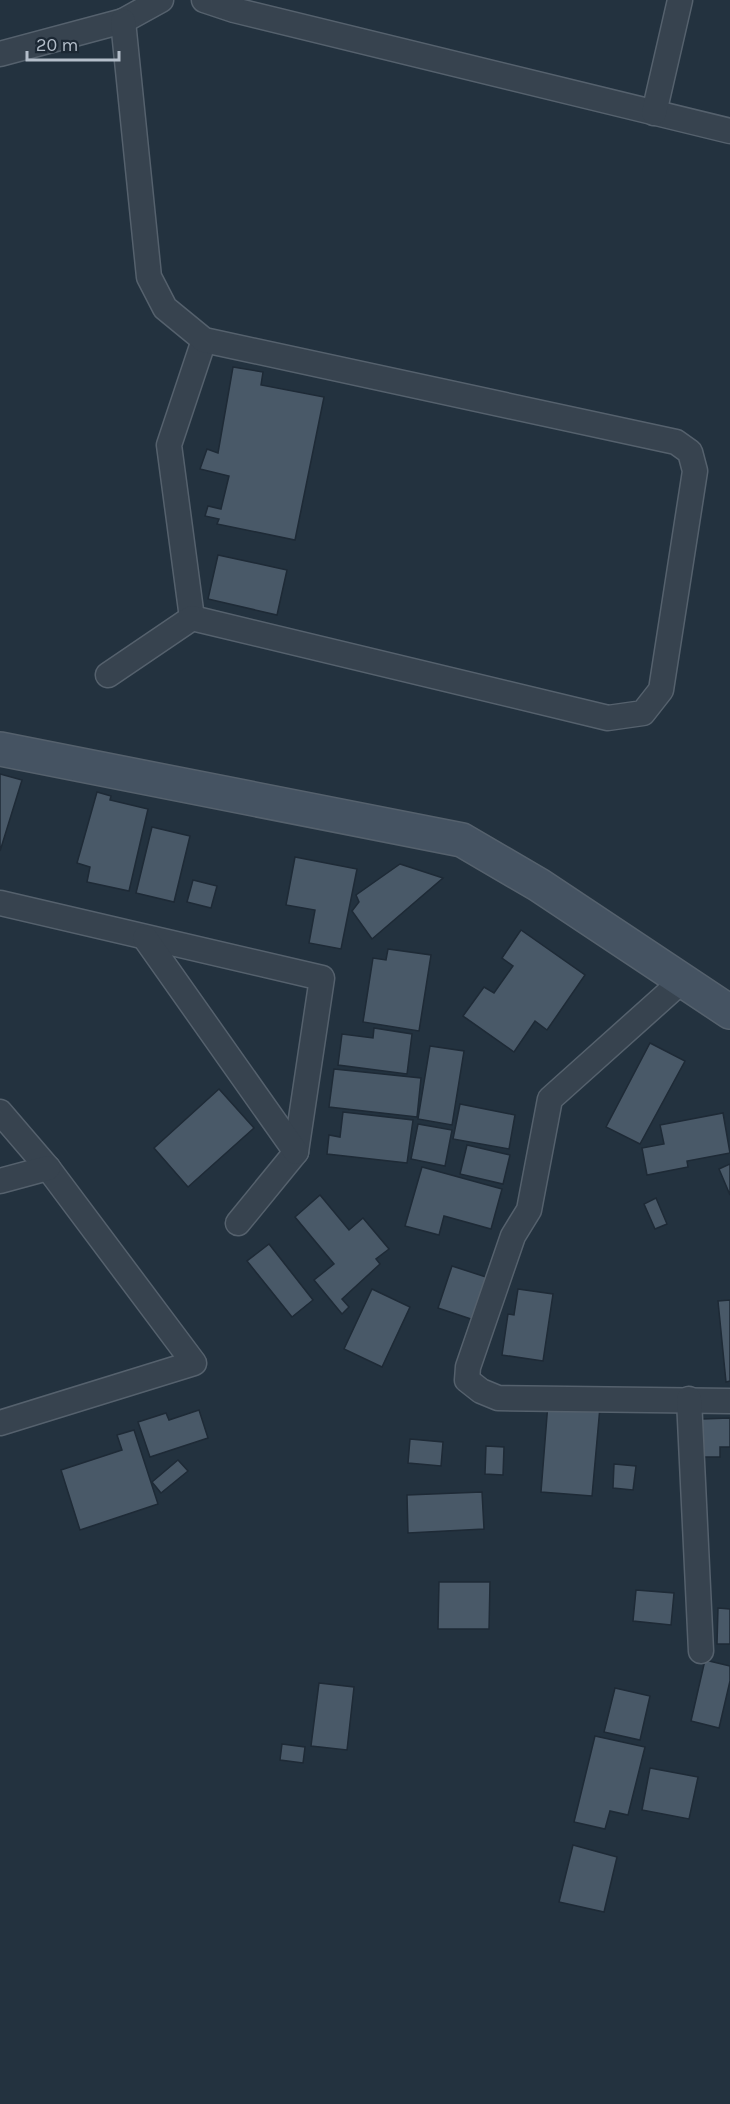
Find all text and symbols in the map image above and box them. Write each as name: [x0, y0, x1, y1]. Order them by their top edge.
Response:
scale bar: [27, 24, 118, 62]
text: 20 m: [36, 34, 78, 56]

